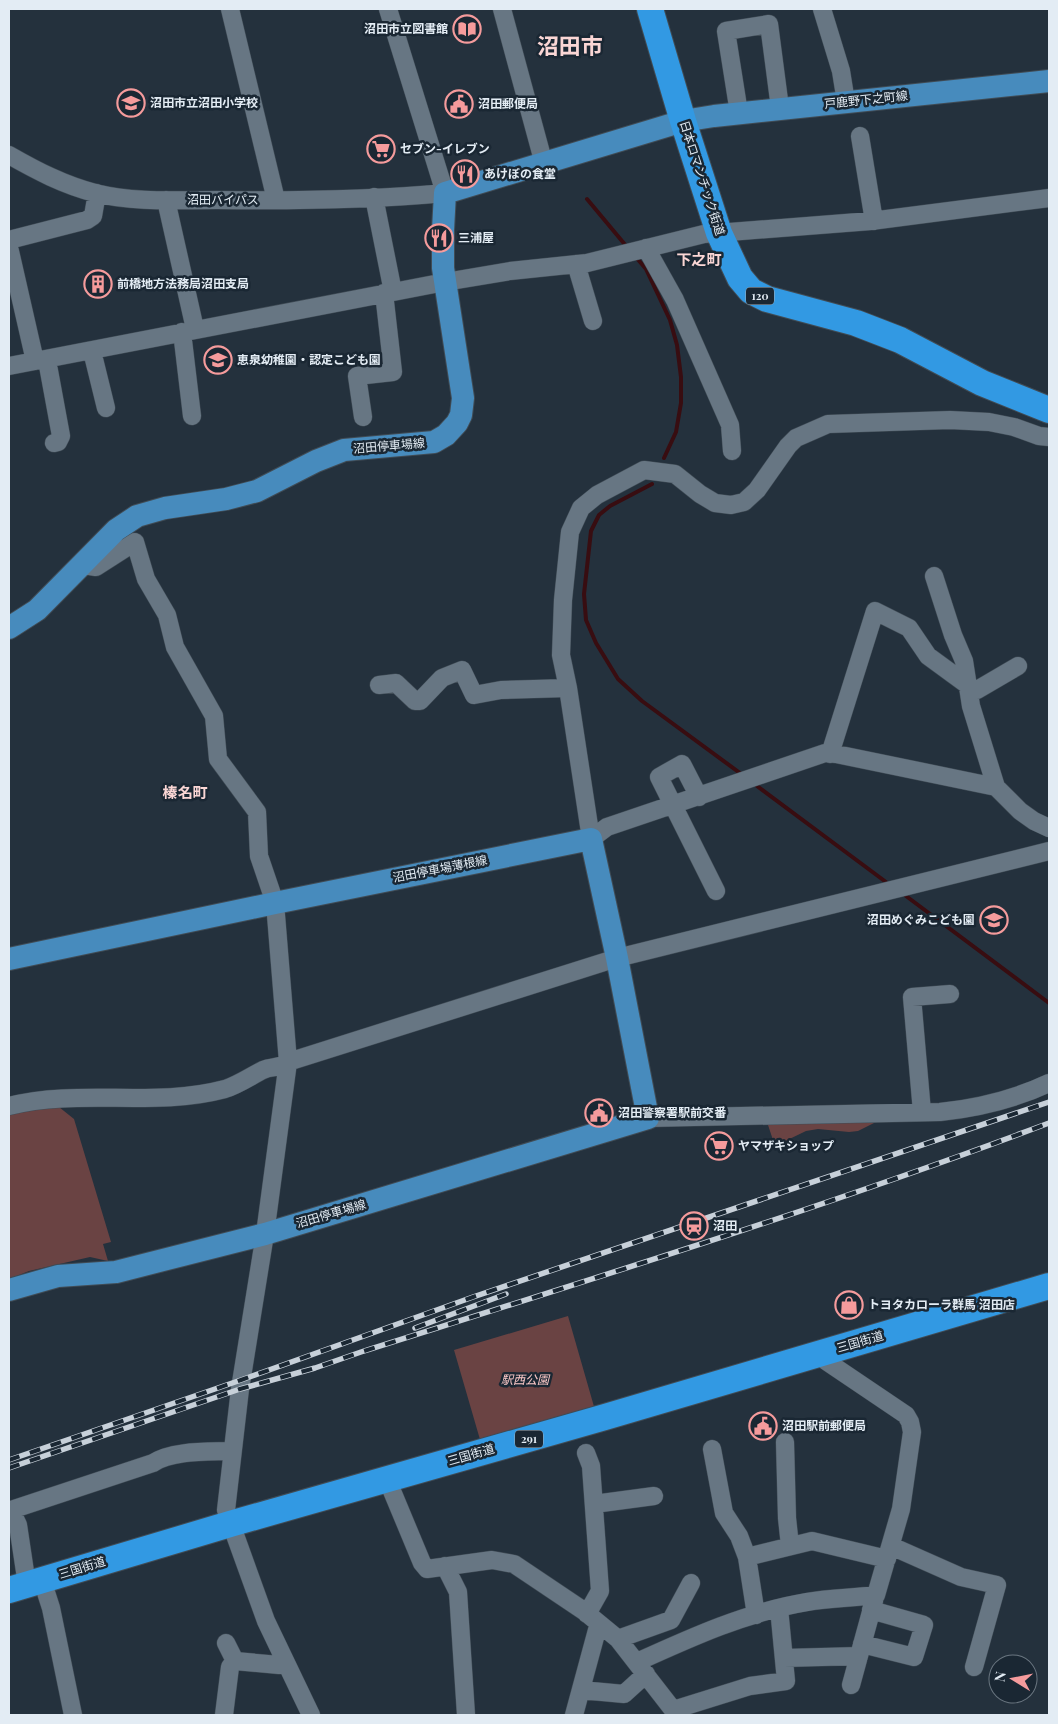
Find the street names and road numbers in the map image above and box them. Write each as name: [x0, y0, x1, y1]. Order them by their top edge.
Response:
street label: 戸鹿野下之町線: [823, 87, 909, 111]
street label: 日本ロマンチック街道: [677, 118, 729, 237]
street label: 沼田バイパス: [187, 191, 259, 207]
road number: 120: [746, 288, 774, 304]
street label: 沼田停車場線: [352, 434, 425, 456]
street label: 沼田停車場薄根線: [391, 851, 488, 885]
street label: 沼田停車場線: [294, 1195, 368, 1231]
street label: 三国街道: [834, 1327, 885, 1355]
road number: 291: [515, 1430, 543, 1448]
street label: 三国街道: [445, 1440, 496, 1468]
street label: 三国街道: [56, 1552, 107, 1582]

